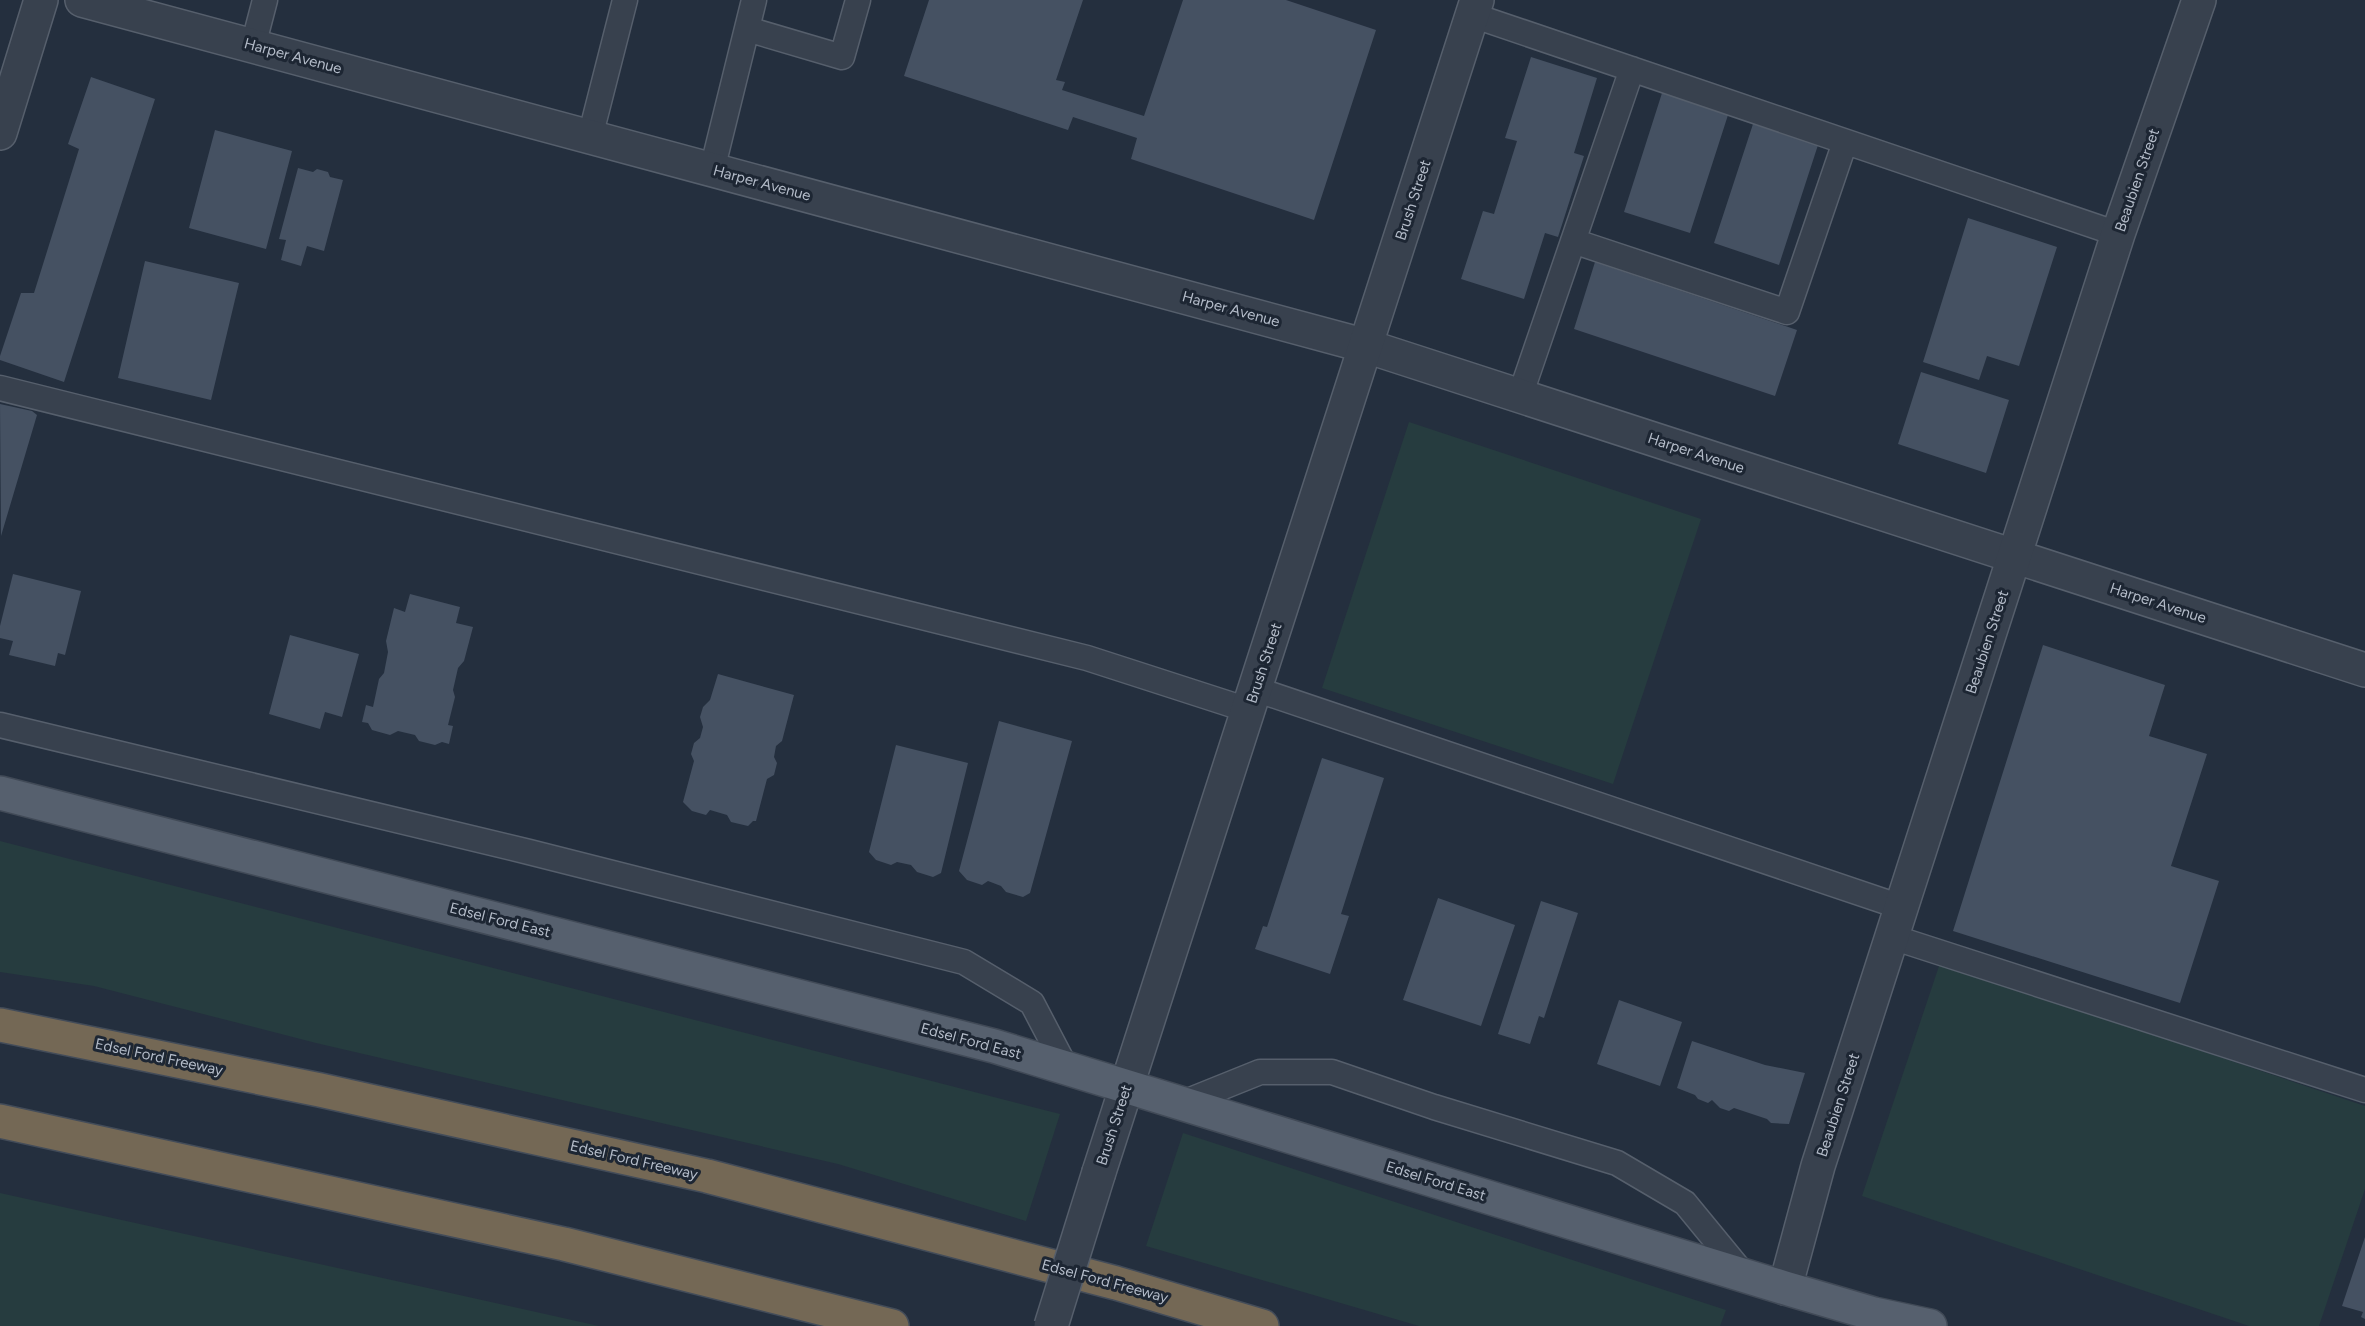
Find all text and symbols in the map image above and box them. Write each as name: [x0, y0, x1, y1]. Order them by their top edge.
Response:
street label: Harper Avenue: [242, 34, 344, 78]
street label: Beaubien Street: [2111, 126, 2163, 234]
street label: Brush Street: [1392, 157, 1435, 243]
street label: Harper Avenue: [711, 161, 813, 205]
street label: Harper Avenue: [1180, 287, 1282, 331]
street label: Harper Avenue: [1645, 429, 1747, 477]
street label: Harper Avenue: [2107, 579, 2209, 627]
street label: Beaubien Street: [1962, 588, 2012, 696]
street label: Brush Street: [1243, 620, 1286, 706]
street label: Edsel Ford East: [448, 899, 553, 941]
street label: Edsel Ford East: [919, 1019, 1024, 1063]
street label: Edsel Ford Freeway: [93, 1035, 225, 1079]
street label: Beaubien Street: [1813, 1051, 1863, 1159]
street label: Brush Street: [1093, 1082, 1136, 1168]
street label: Edsel Ford Freeway: [568, 1137, 700, 1183]
street label: Edsel Ford East: [1384, 1157, 1488, 1205]
street label: Edsel Ford Freeway: [1040, 1255, 1170, 1307]

